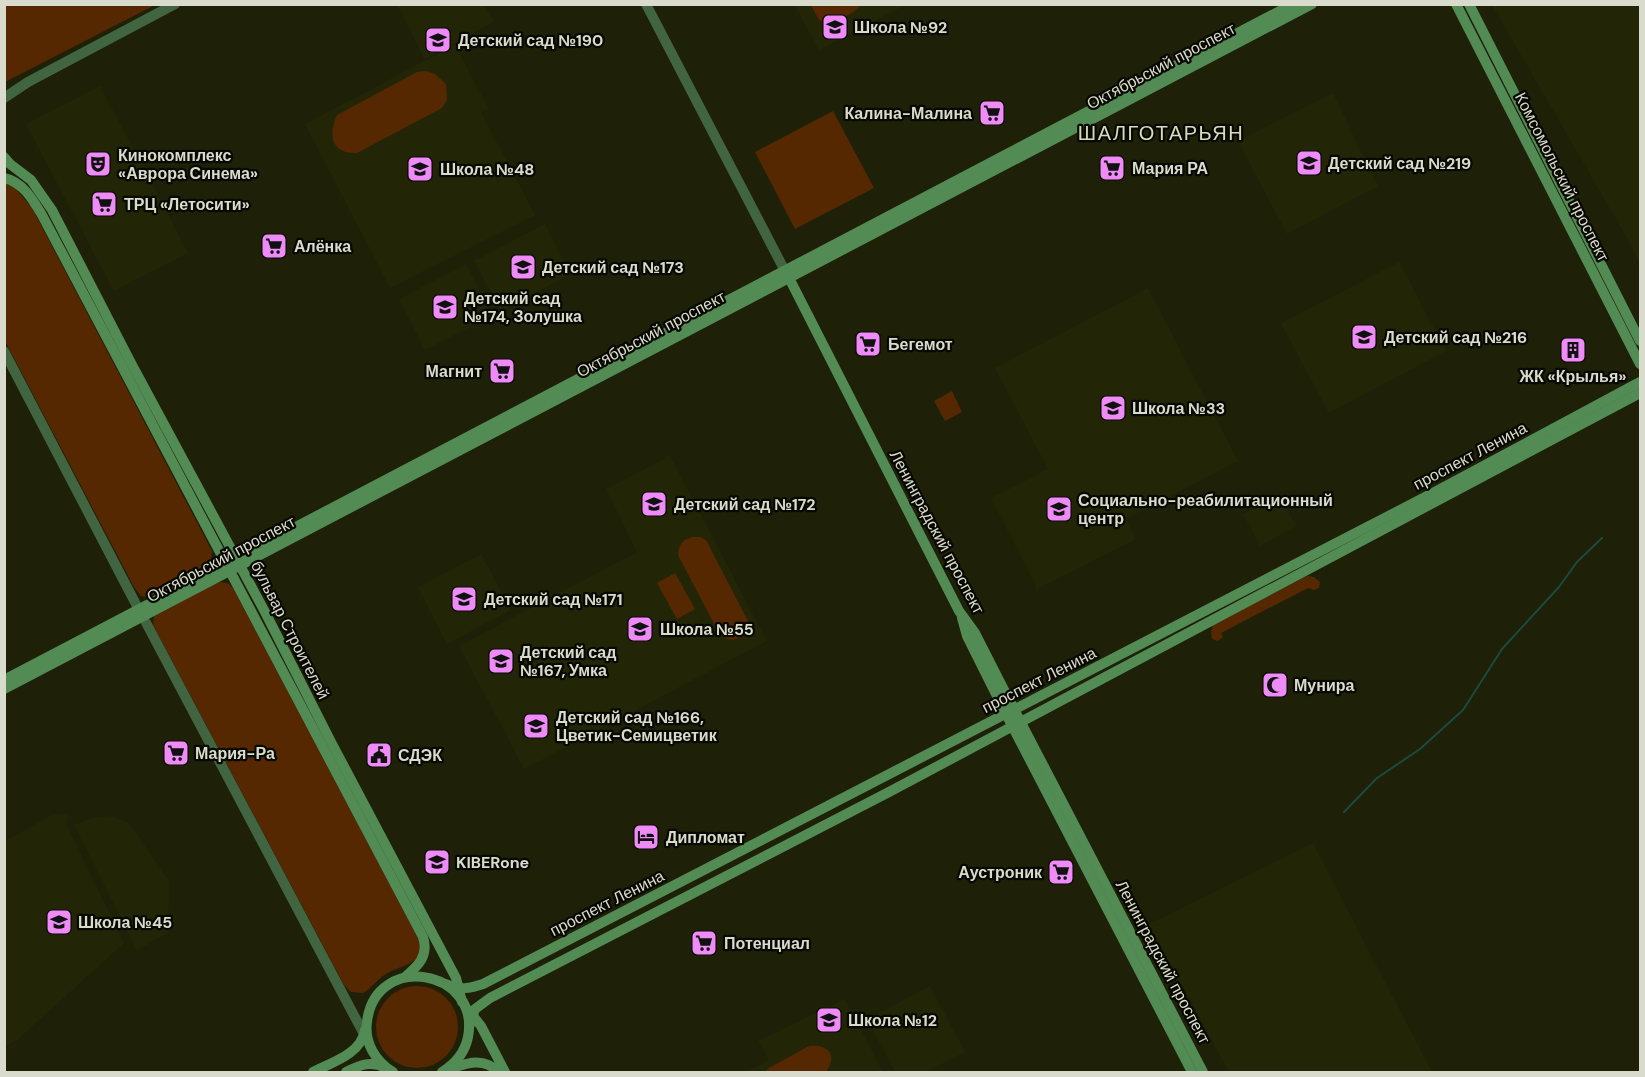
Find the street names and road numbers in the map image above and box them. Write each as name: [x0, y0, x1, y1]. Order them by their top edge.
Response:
street label: Октябрьский проспект: [1083, 18, 1240, 114]
street label: Комсомольский проспект: [1510, 89, 1614, 266]
street label: Октябрьский проспект: [573, 286, 730, 382]
street label: проспект Ленина: [1410, 417, 1531, 495]
street label: Ленинградский проспект: [885, 446, 989, 618]
street label: Октябрьский проспект: [143, 511, 300, 607]
street label: бульвар Строителей: [246, 557, 334, 703]
street label: проспект Ленина: [978, 642, 1100, 718]
street label: проспект Ленина: [546, 865, 668, 941]
street label: Ленинградский проспект: [1111, 876, 1215, 1048]

